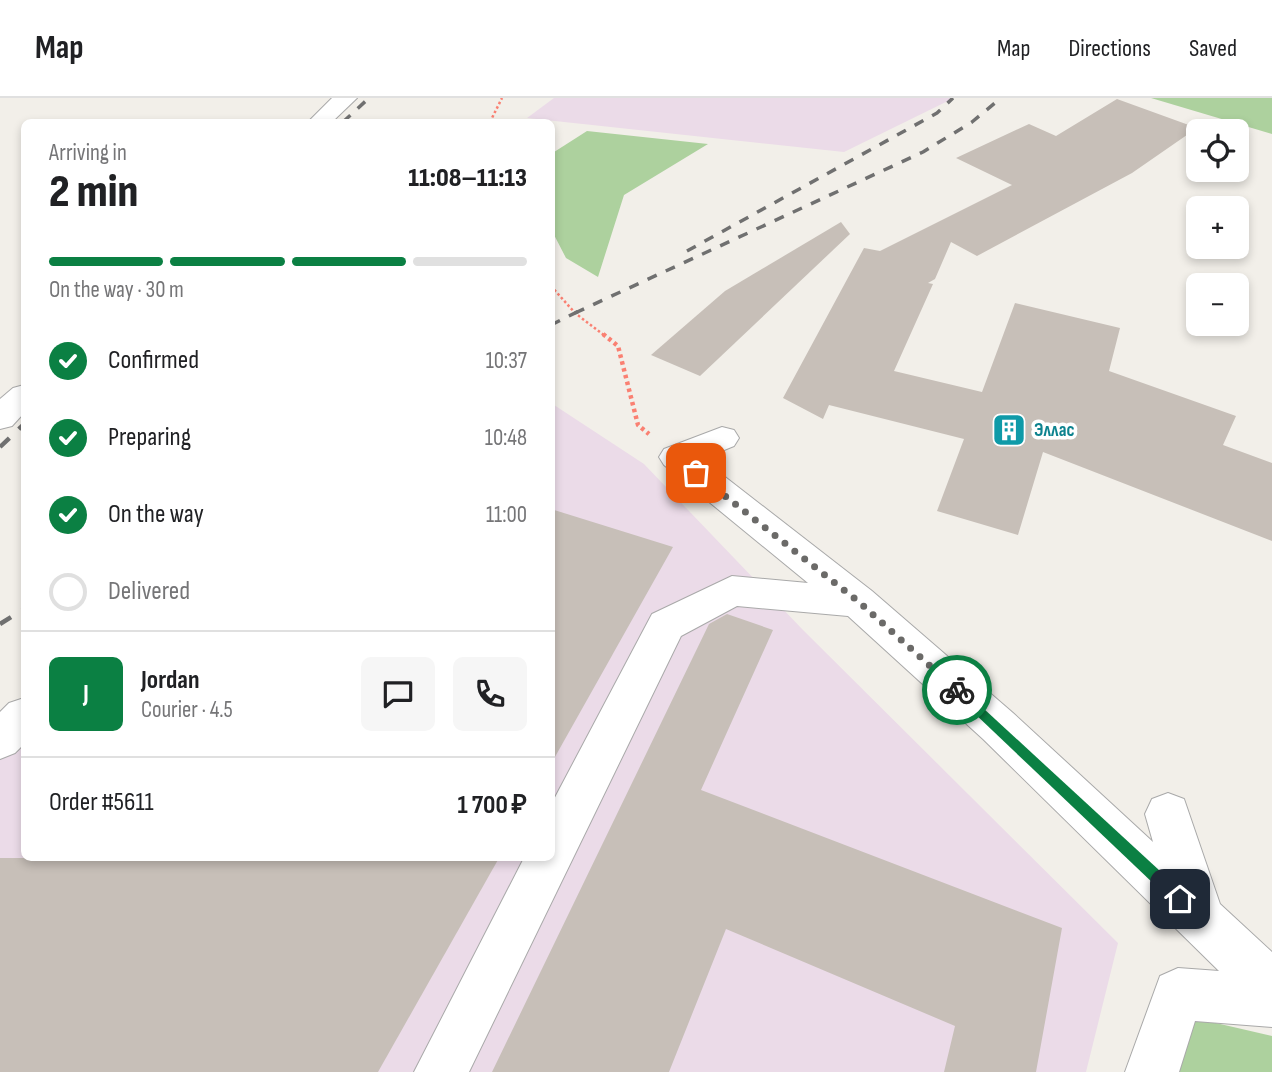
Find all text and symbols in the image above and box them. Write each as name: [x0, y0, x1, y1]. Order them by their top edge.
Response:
text: Map: [35, 28, 84, 68]
text: Map: [997, 34, 1030, 63]
text: Directions: [1068, 34, 1151, 63]
text: Saved: [1189, 34, 1237, 63]
map controls: [1186, 119, 1249, 336]
button: locate: [1186, 119, 1249, 182]
text: Arriving in: [49, 139, 127, 167]
text: 11:08–11:13: [408, 163, 527, 194]
text: 2 min: [49, 165, 138, 220]
button: +: [1186, 196, 1249, 259]
button: −: [1186, 273, 1249, 336]
text: On the way · 30 m: [49, 276, 184, 304]
icon: check: [49, 342, 87, 380]
text: Confirmed: [108, 345, 199, 376]
text: 10:37: [486, 347, 527, 375]
building icon: Эллас: [990, 411, 1028, 449]
icon: check: [49, 419, 87, 457]
place label: Эллас: [1034, 419, 1075, 442]
text: Preparing: [108, 422, 191, 453]
text: 10:48: [485, 424, 527, 452]
pin: [666, 443, 726, 503]
icon: bag: [677, 454, 715, 492]
icon: check: [49, 496, 87, 534]
text: On the way: [108, 499, 204, 530]
text: 11:00: [486, 501, 527, 529]
text: Delivered: [108, 576, 190, 607]
courier: [922, 655, 992, 725]
button: chat: [361, 657, 435, 731]
button: phone: [453, 657, 527, 731]
text: Jordan: [141, 665, 199, 696]
icon: bike: [938, 671, 976, 709]
text: J: [83, 679, 89, 710]
text: Courier · 4.5: [141, 696, 233, 724]
text: Order #5611: [49, 787, 154, 818]
text: 1 700 ₽: [458, 790, 527, 821]
pin: [1150, 869, 1210, 929]
icon: home: [1161, 880, 1199, 918]

